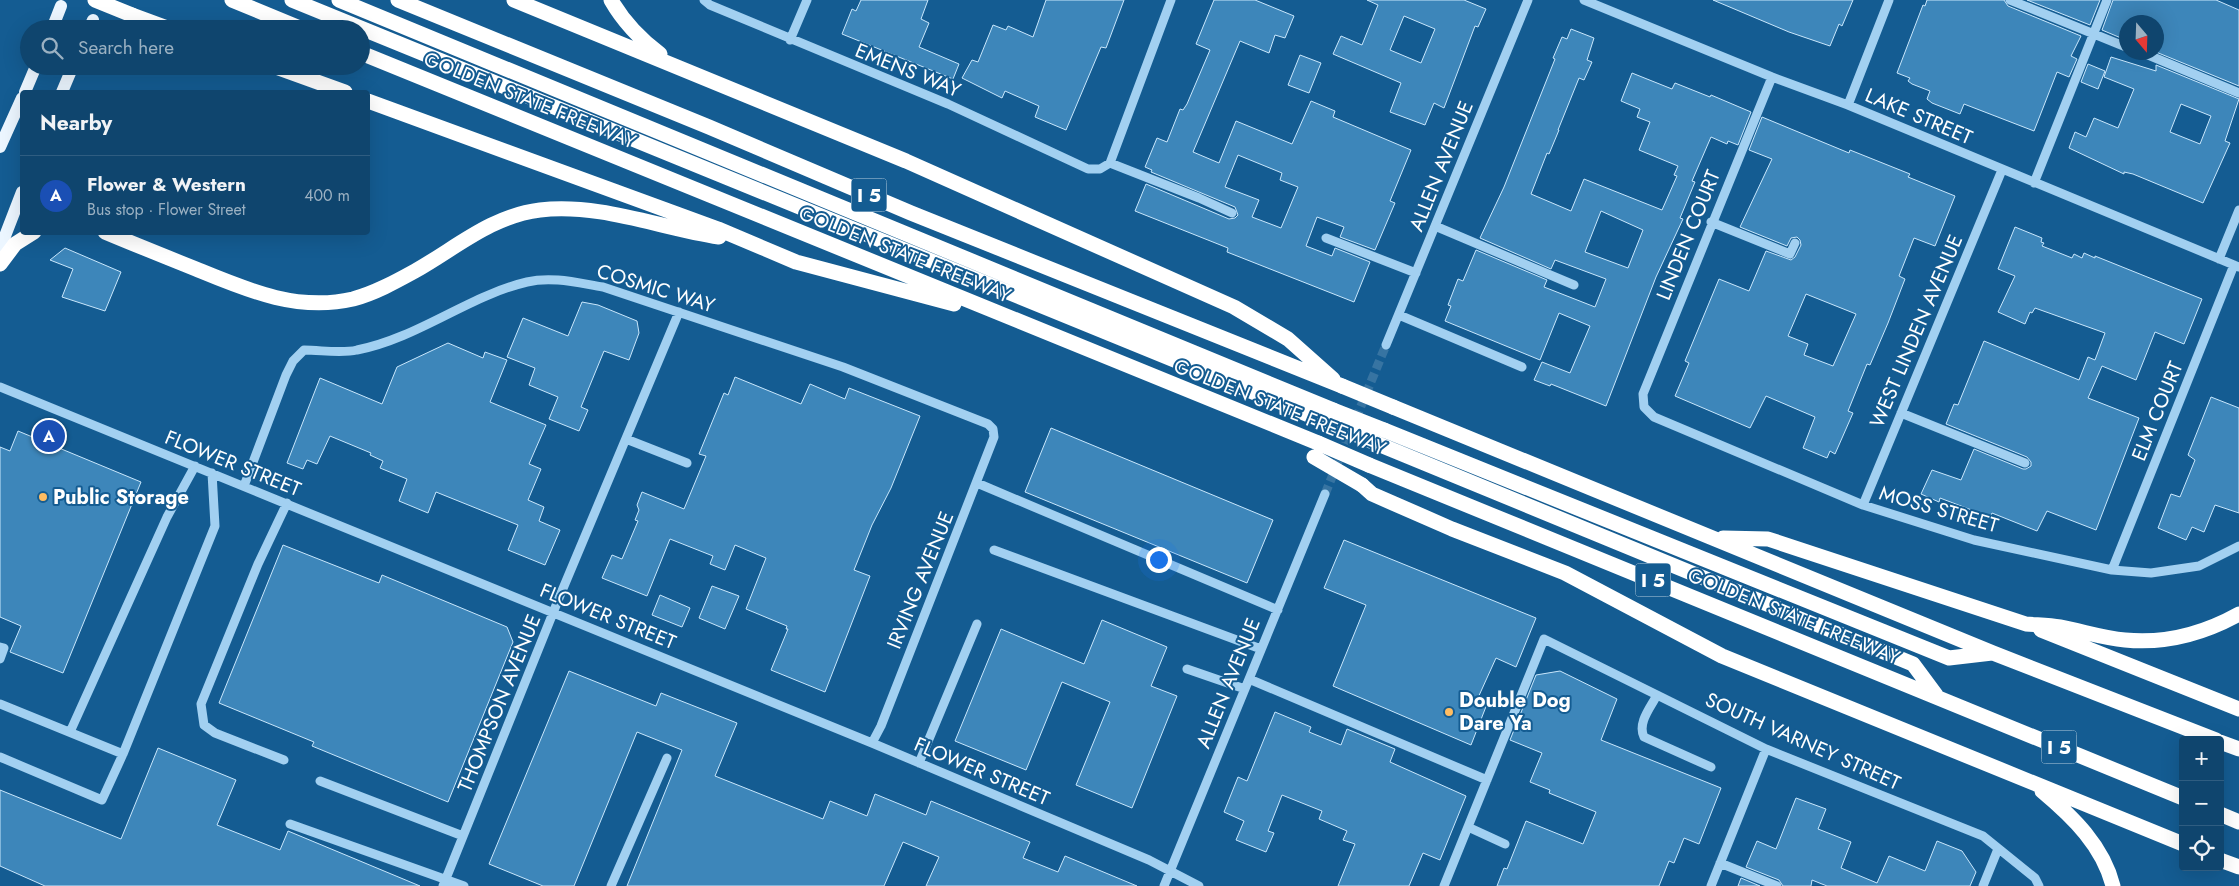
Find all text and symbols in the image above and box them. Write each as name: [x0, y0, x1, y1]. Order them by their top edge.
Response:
north arrow: [2119, 15, 2164, 60]
search box: [20, 20, 370, 75]
icon: search: [38, 34, 66, 62]
text: Search here: [78, 34, 174, 61]
street label: EMENS WAY: [851, 36, 966, 105]
street label: GOLDEN STATE FREEWAY: [419, 45, 641, 157]
street label: LAKE STREET: [1861, 81, 1978, 152]
street label: ALLEN AVENUE: [1402, 97, 1481, 236]
text: Nearby: [40, 108, 112, 138]
street label: LINDEN COURT: [1649, 165, 1728, 305]
text: Flower & Western: [87, 171, 246, 198]
road number: I 5: [852, 178, 886, 212]
text: A: [50, 184, 62, 207]
text: 400 m: [304, 184, 350, 207]
text: Bus stop · Flower Street: [87, 198, 246, 221]
street label: GOLDEN STATE FREEWAY: [794, 199, 1016, 311]
street label: WEST LINDEN AVENUE: [1863, 230, 1970, 432]
street label: COSMIC WAY: [593, 257, 719, 320]
street label: GOLDEN STATE FREEWAY: [1169, 352, 1391, 464]
street label: ELM COURT: [2124, 357, 2191, 465]
pin: A: [33, 417, 65, 455]
street label: FLOWER STREET: [160, 423, 306, 504]
street label: MOSS STREET: [1876, 479, 2002, 541]
place label: Public Storage: [53, 483, 189, 512]
marker: Public Storage: [37, 491, 49, 503]
street label: IRVING AVENUE: [880, 507, 961, 653]
your location: [1146, 547, 1172, 573]
street label: GOLDEN STATE FREEWAY: [1683, 561, 1905, 673]
road number: I 5: [1636, 564, 1670, 596]
street label: FLOWER STREET: [535, 576, 681, 657]
street label: THOMPSON AVENUE: [451, 610, 548, 796]
street label: ALLEN AVENUE: [1189, 614, 1268, 753]
street label: SOUTH VARNEY STREET: [1701, 685, 1906, 798]
place label: Double Dog Dare Ya: [1459, 686, 1571, 738]
marker: Double Dog Dare Ya: [1443, 706, 1455, 718]
street label: FLOWER STREET: [910, 730, 1055, 813]
road number: I 5: [2042, 730, 2076, 764]
map controls: [2179, 736, 2224, 871]
button: +: [2179, 736, 2224, 781]
button: −: [2179, 781, 2224, 826]
button: locate: [2179, 826, 2224, 871]

